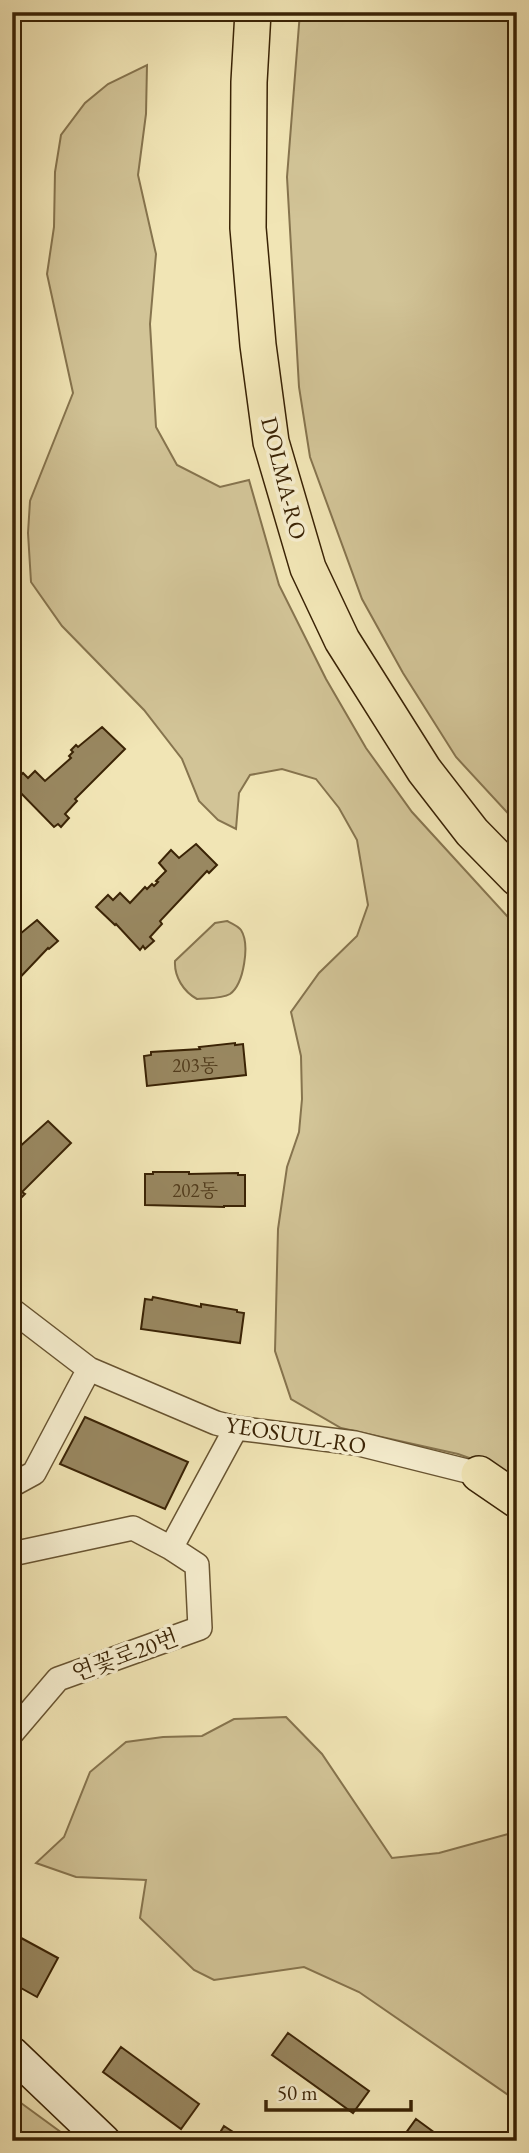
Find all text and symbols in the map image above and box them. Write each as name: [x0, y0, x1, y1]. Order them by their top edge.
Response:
street label: DOLMA-RO: [254, 414, 314, 542]
house number: 203동: [172, 1053, 219, 1078]
house number: 202동: [172, 1178, 219, 1203]
street label: YEOSUUL-RO: [223, 1409, 369, 1461]
street label: 연꽃로20번: [68, 1622, 182, 1688]
scale bar: [266, 2069, 412, 2113]
text: 50 m: [277, 2079, 318, 2106]

